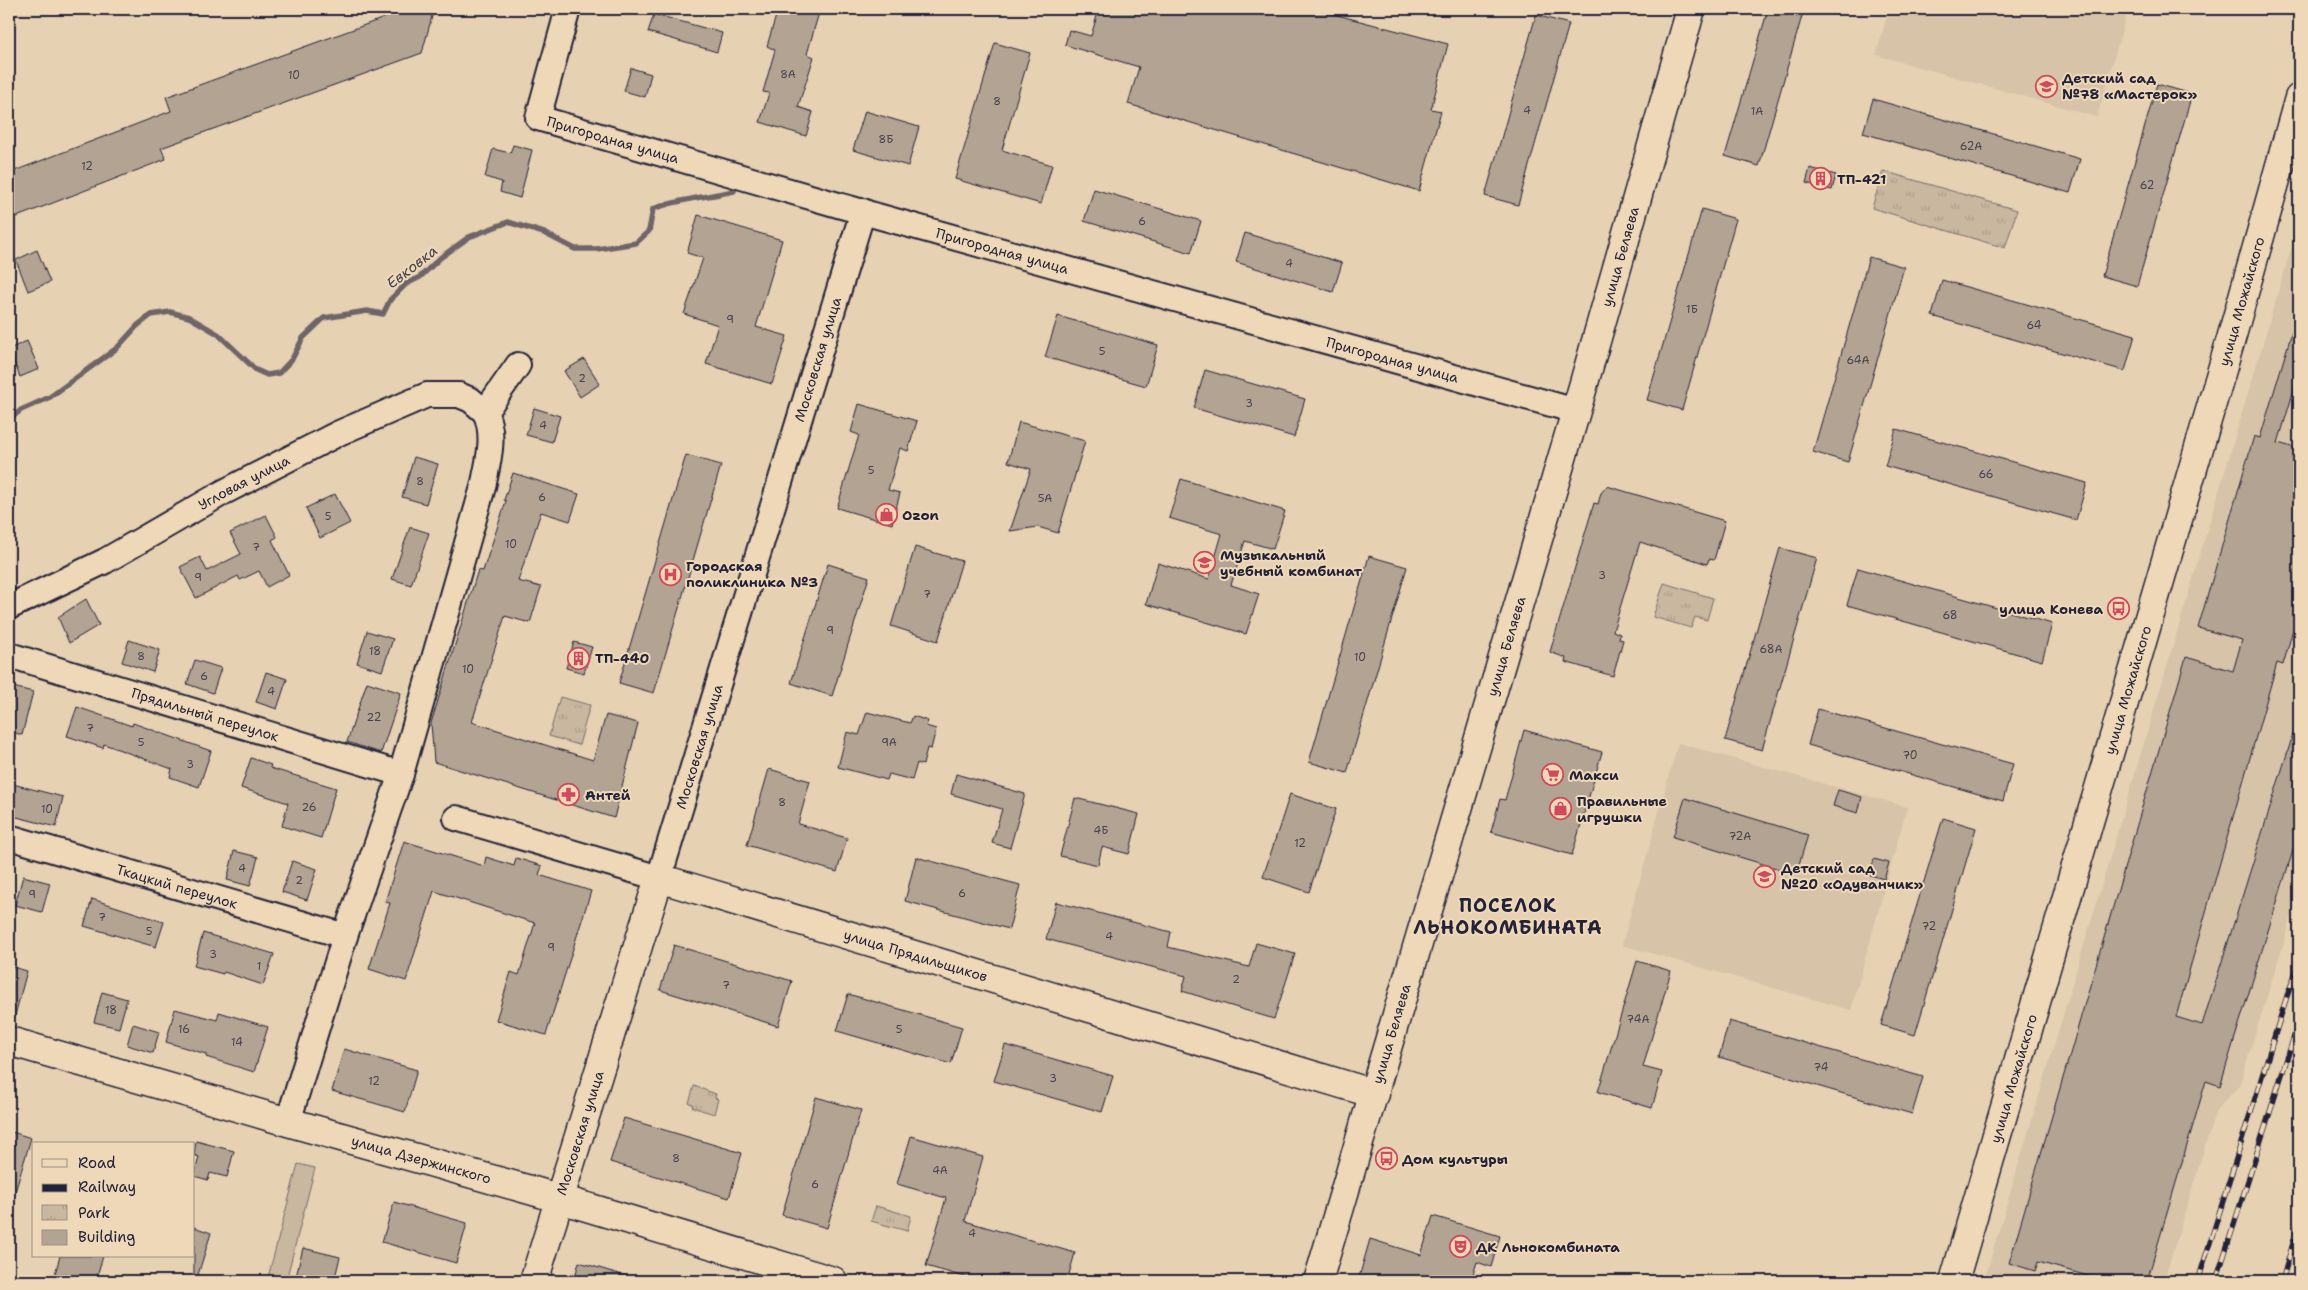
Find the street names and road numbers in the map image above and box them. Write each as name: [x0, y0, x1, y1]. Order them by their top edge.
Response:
street label: Пригородная улица: [545, 112, 681, 167]
street label: улица Беляева: [1597, 204, 1643, 309]
street label: Пригородная улица: [934, 224, 1071, 278]
street label: улица Можайского: [2215, 235, 2268, 368]
street label: Московская улица: [790, 295, 845, 424]
street label: Пригородная улица: [1324, 333, 1461, 387]
street label: Угловая улица: [195, 451, 293, 514]
street label: улица Беляева: [1483, 594, 1530, 698]
street label: улица Можайского: [2100, 623, 2155, 757]
street label: Московская улица: [672, 682, 727, 811]
street label: Прядильный переулок: [129, 684, 282, 746]
street label: Ткацкий переулок: [114, 860, 240, 913]
street label: улица Прядильщиков: [842, 925, 990, 986]
street label: улица Беляева: [1368, 981, 1415, 1086]
street label: улица Можайского: [1986, 1012, 2041, 1145]
street label: Московская улица: [552, 1068, 608, 1197]
street label: улица Дзержинского: [349, 1131, 493, 1188]

